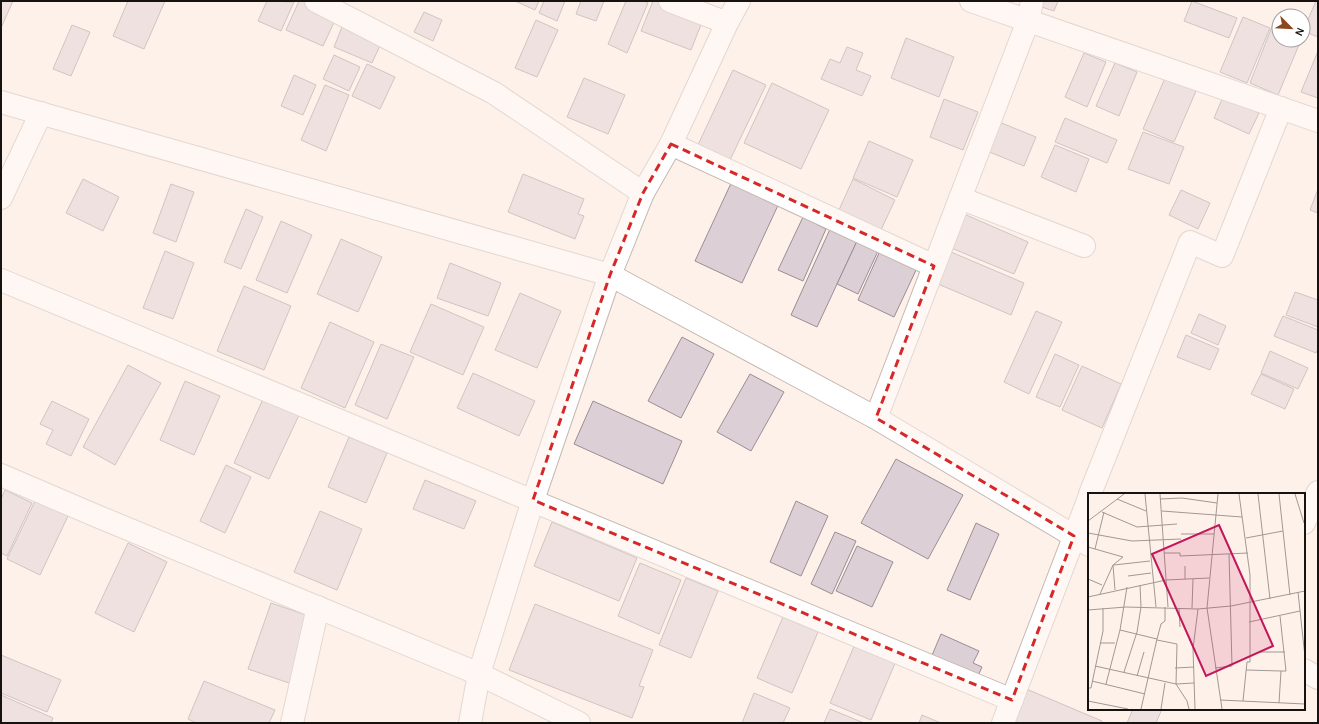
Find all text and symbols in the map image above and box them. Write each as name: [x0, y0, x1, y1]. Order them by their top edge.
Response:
north arrow: [1271, 8, 1311, 48]
text: N: [1292, 26, 1307, 38]
inset map: [1088, 493, 1305, 710]

